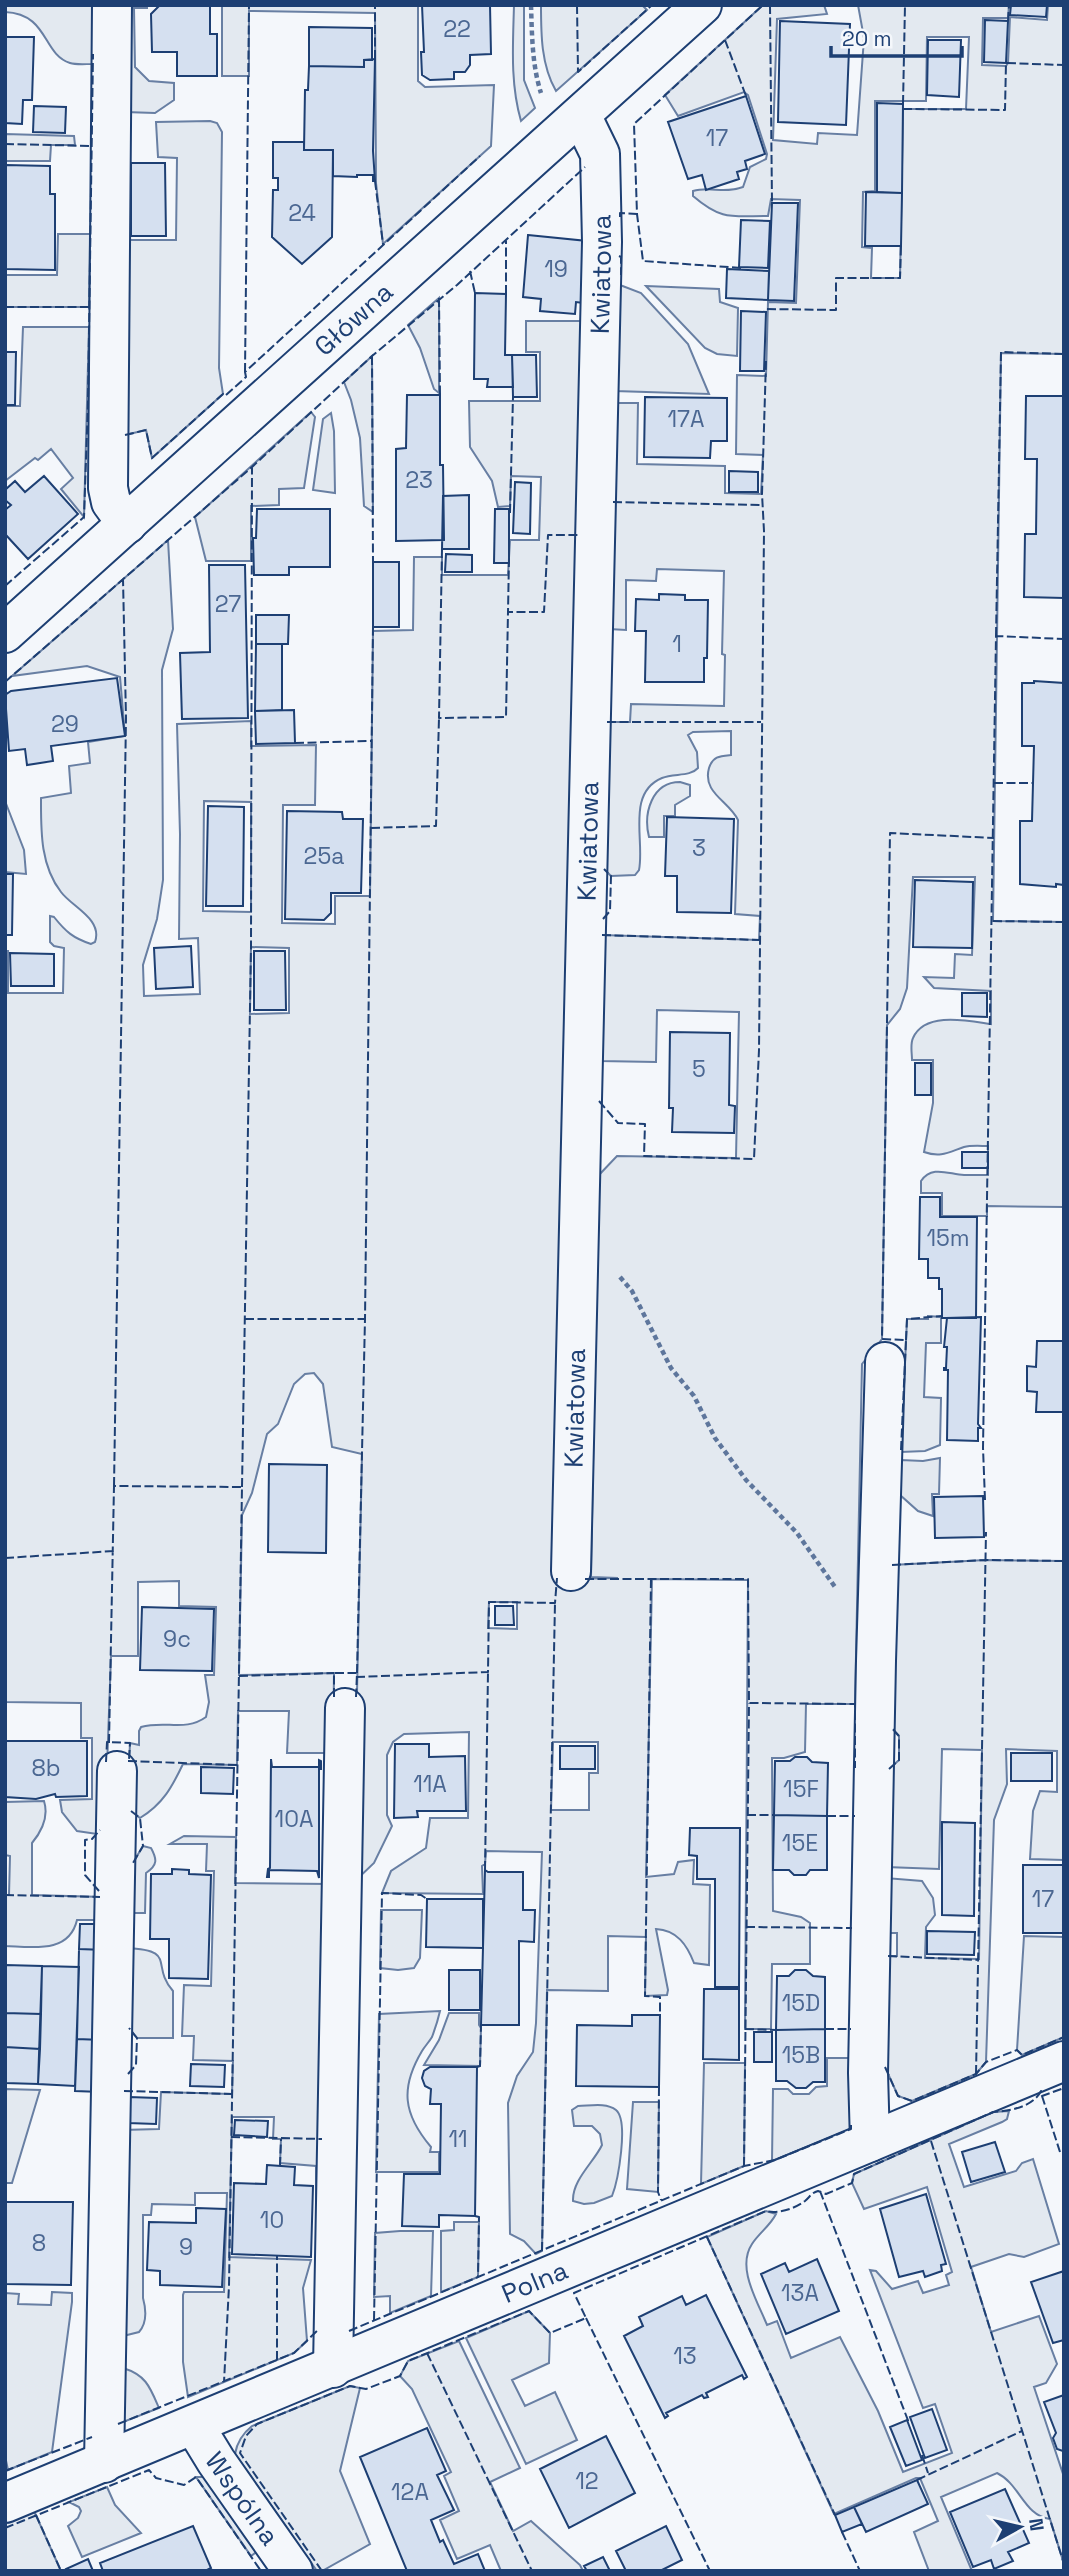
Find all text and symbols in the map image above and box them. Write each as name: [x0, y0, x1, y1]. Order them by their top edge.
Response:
house number: 22: [443, 14, 471, 44]
scale bar: [831, 14, 962, 58]
text: 20 m: [842, 25, 892, 52]
house number: 17: [706, 123, 728, 153]
house number: 24: [288, 198, 316, 228]
street label: Kwiatowa: [583, 214, 619, 335]
house number: 19: [544, 254, 568, 284]
street label: Główna: [307, 275, 400, 363]
house number: 17A: [667, 404, 705, 434]
house number: 23: [405, 465, 433, 495]
house number: 27: [215, 589, 241, 619]
house number: 1: [672, 629, 682, 659]
house number: 29: [51, 709, 79, 739]
street label: Kwiatowa: [570, 781, 606, 901]
house number: 3: [692, 833, 706, 863]
house number: 25a: [304, 841, 344, 871]
house number: 5: [692, 1054, 706, 1084]
house number: 15m: [926, 1223, 970, 1253]
street label: Kwiatowa: [556, 1348, 593, 1468]
house number: 9c: [163, 1624, 191, 1654]
house number: 8b: [31, 1753, 61, 1783]
house number: 11A: [413, 1769, 447, 1799]
house number: 15F: [783, 1774, 819, 1804]
house number: 10A: [275, 1804, 313, 1834]
house number: 15E: [782, 1828, 818, 1858]
house number: 17: [1032, 1884, 1054, 1914]
house number: 15D: [782, 1988, 820, 2018]
house number: 15B: [782, 2040, 820, 2070]
house number: 11: [448, 2124, 468, 2154]
house number: 10: [260, 2205, 284, 2235]
house number: 8: [32, 2228, 46, 2258]
house number: 9: [179, 2232, 193, 2262]
street label: Polna: [497, 2253, 573, 2311]
house number: 13A: [781, 2278, 819, 2308]
house number: 13: [673, 2341, 697, 2371]
street label: Wspólna: [198, 2445, 287, 2552]
house number: 12: [575, 2466, 599, 2496]
house number: 12A: [391, 2477, 429, 2507]
north arrow: [985, 2492, 1055, 2562]
text: N: [1023, 2517, 1050, 2533]

